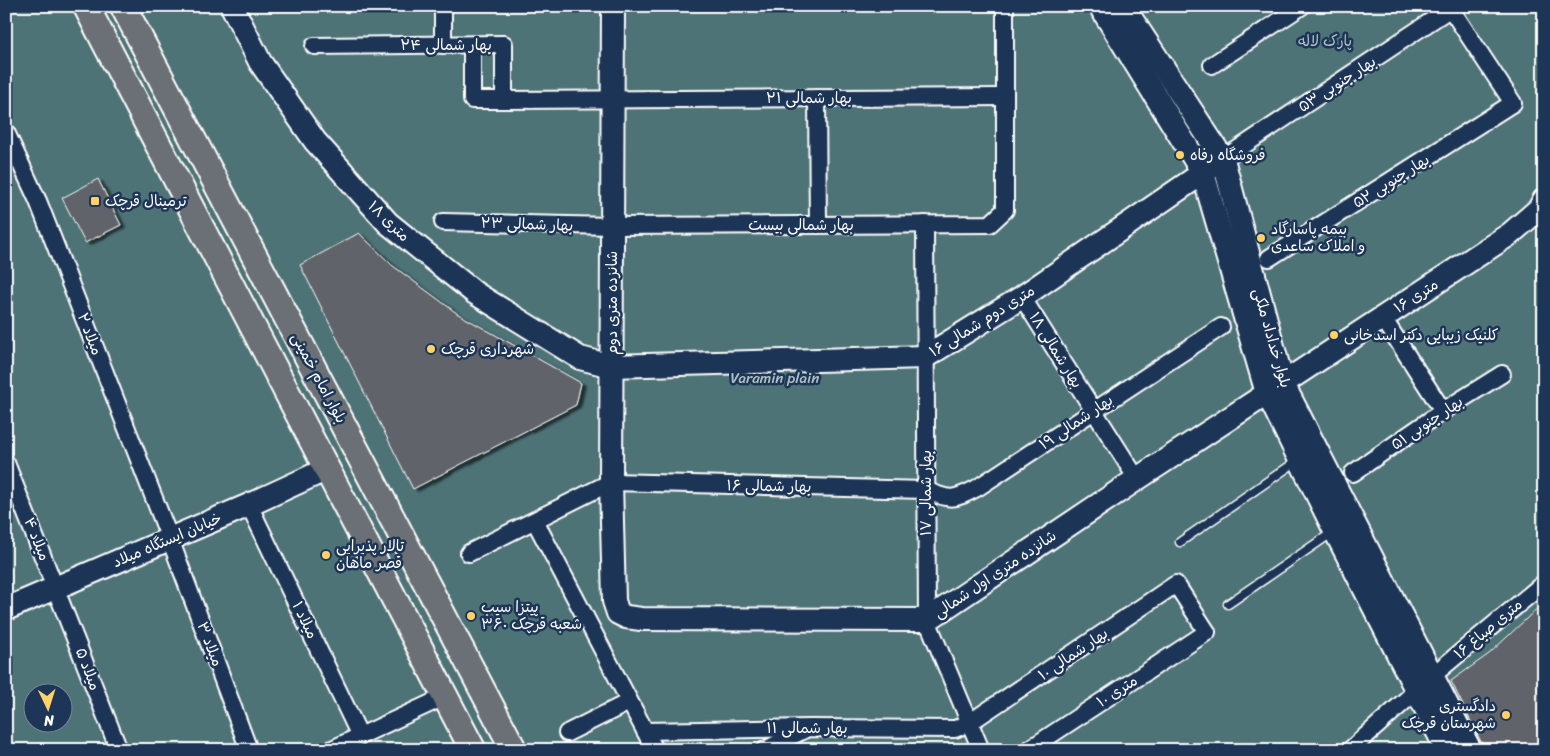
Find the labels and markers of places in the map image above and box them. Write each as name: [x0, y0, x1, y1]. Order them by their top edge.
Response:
place label: فروشگاه رفاه: [1190, 142, 1266, 168]
marker: فروشگاه رفاه: [1174, 149, 1186, 161]
place label: ترمینال قرچک: [105, 188, 187, 214]
marker: ترمینال قرچک: [89, 195, 101, 207]
place label: بیمه پاسارگاد و املاک ساعدی: [1271, 216, 1365, 259]
marker: بیمه پاسارگاد و املاک ساعدی: [1255, 232, 1267, 244]
place label: کلنیک زیبایی دکتر اسدخانی: [1344, 322, 1498, 348]
marker: کلنیک زیبایی دکتر اسدخانی: [1328, 329, 1340, 341]
place label: شهرداری قرچک: [441, 336, 534, 362]
marker: شهرداری قرچک: [425, 343, 437, 355]
place label: تالار پذیرایی قصر ماهان: [336, 533, 405, 576]
marker: تالار پذیرایی قصر ماهان: [320, 549, 332, 561]
place label: پیتزا سیب ۳۶۰ شعبه قرچک: [481, 594, 582, 637]
marker: پیتزا سیب ۳۶۰ شعبه قرچک: [465, 610, 477, 622]
place label: دادگستری شهرستان قرچک: [1401, 693, 1496, 736]
marker: دادگستری شهرستان قرچک: [1500, 709, 1512, 721]

